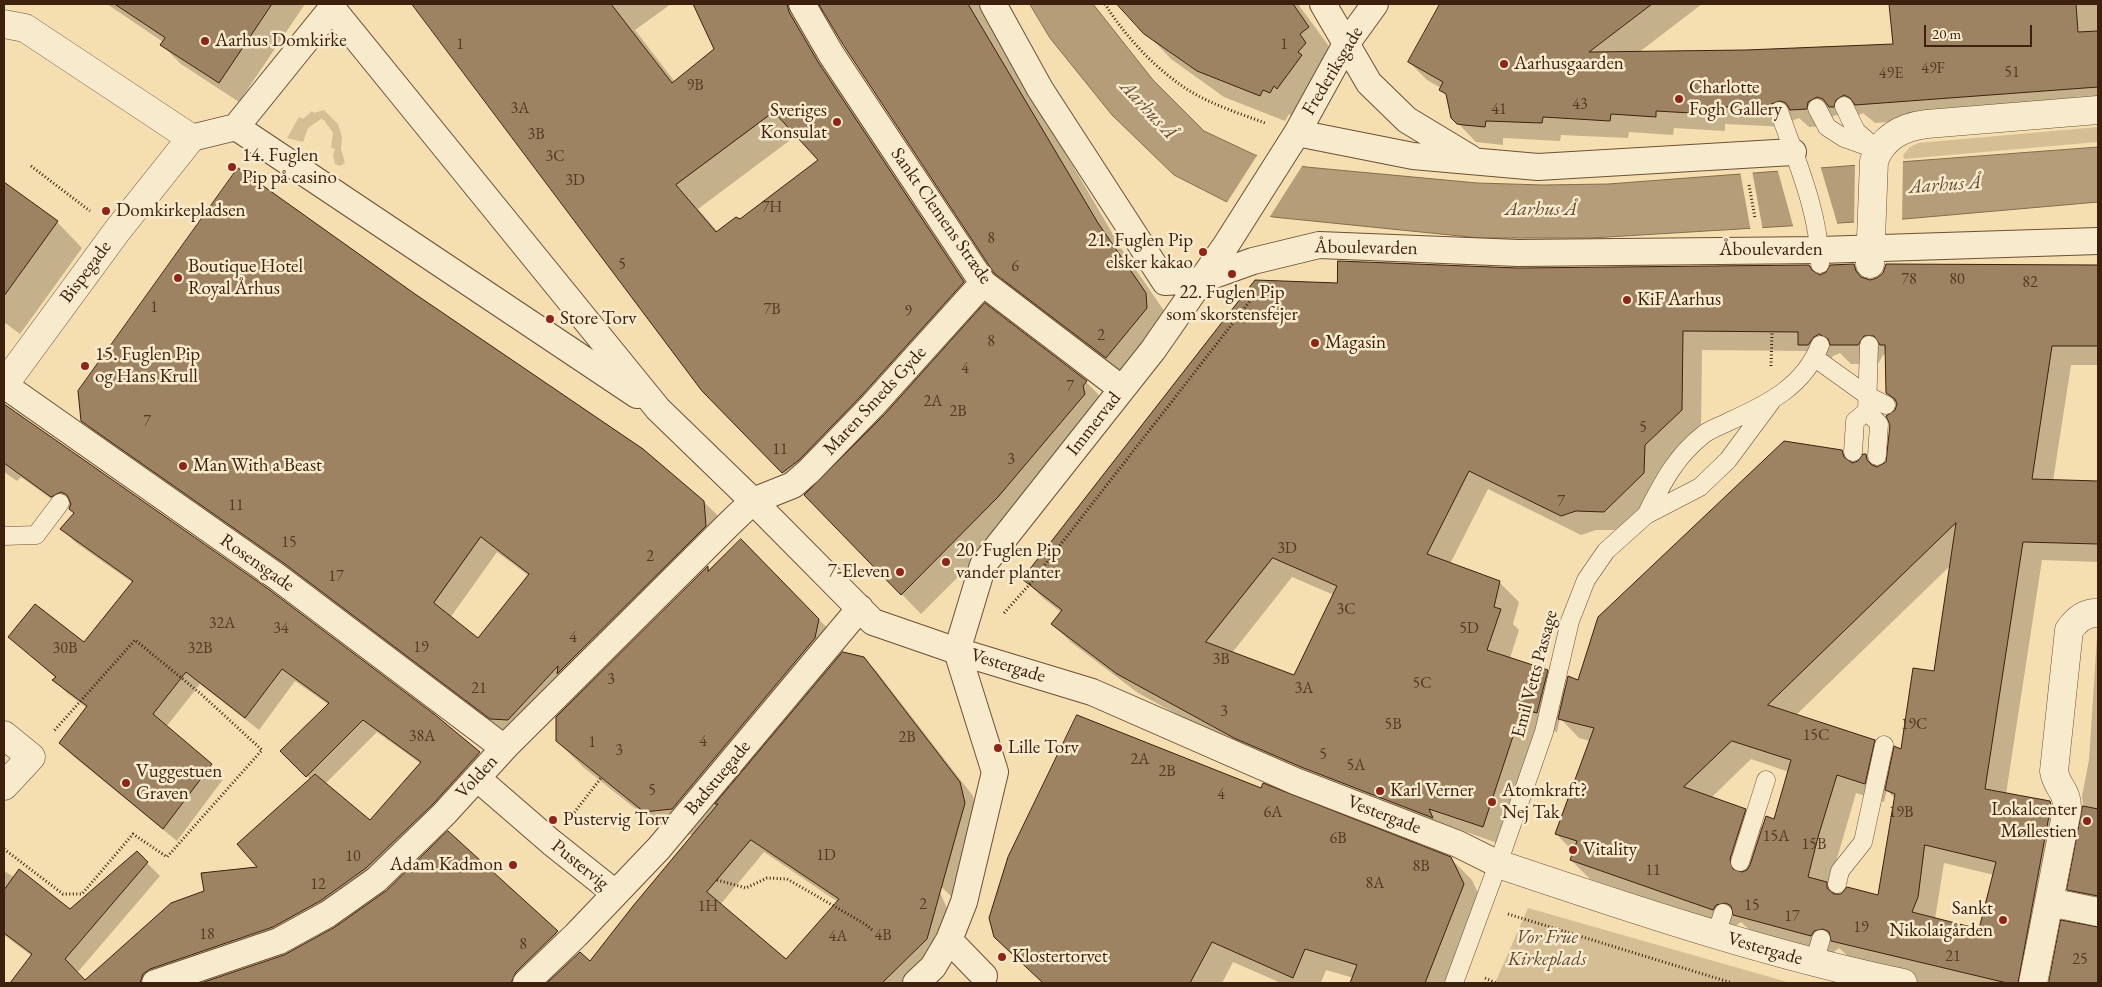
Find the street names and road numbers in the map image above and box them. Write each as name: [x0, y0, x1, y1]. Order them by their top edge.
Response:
street label: Frederiksgade: [1298, 23, 1368, 119]
street label: Sankt Clemens Stræde: [885, 143, 997, 289]
street label: Bispegade: [55, 236, 117, 308]
street label: Åboulevarden: [1314, 236, 1418, 260]
street label: Åboulevarden: [1719, 239, 1823, 261]
street label: Maren Smeds Gyde: [819, 342, 931, 460]
street label: Immervad: [1062, 387, 1126, 461]
street label: Rosensgade: [215, 529, 299, 597]
street label: Emil Vetts Passage: [1507, 608, 1563, 740]
street label: Vestergade: [968, 644, 1048, 688]
street label: Badstuegade: [680, 736, 756, 820]
street label: Volden: [451, 750, 503, 804]
street label: Vestergade: [1344, 791, 1424, 839]
street label: Pustervig: [547, 835, 613, 895]
street label: Vestergade: [1725, 927, 1805, 971]

